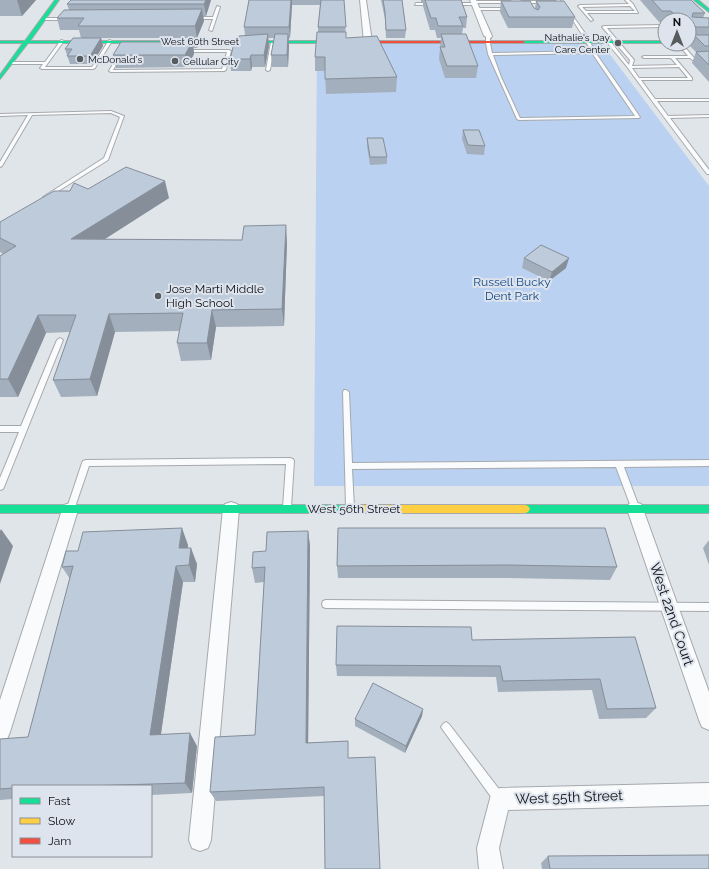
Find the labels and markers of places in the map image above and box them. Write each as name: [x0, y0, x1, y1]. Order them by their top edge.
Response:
place label: Nathalie's Day Care Center: [545, 32, 611, 55]
marker: Nathalie's Day Care Center: [613, 38, 623, 48]
marker: McDonald's: [75, 54, 85, 64]
place label: McDonald's: [88, 54, 142, 65]
marker: Cellular City: [170, 56, 180, 66]
place label: Cellular City: [183, 56, 239, 67]
place label: Jose Marti Middle High School: [166, 282, 264, 310]
marker: Jose Marti Middle High School: [153, 291, 163, 301]

